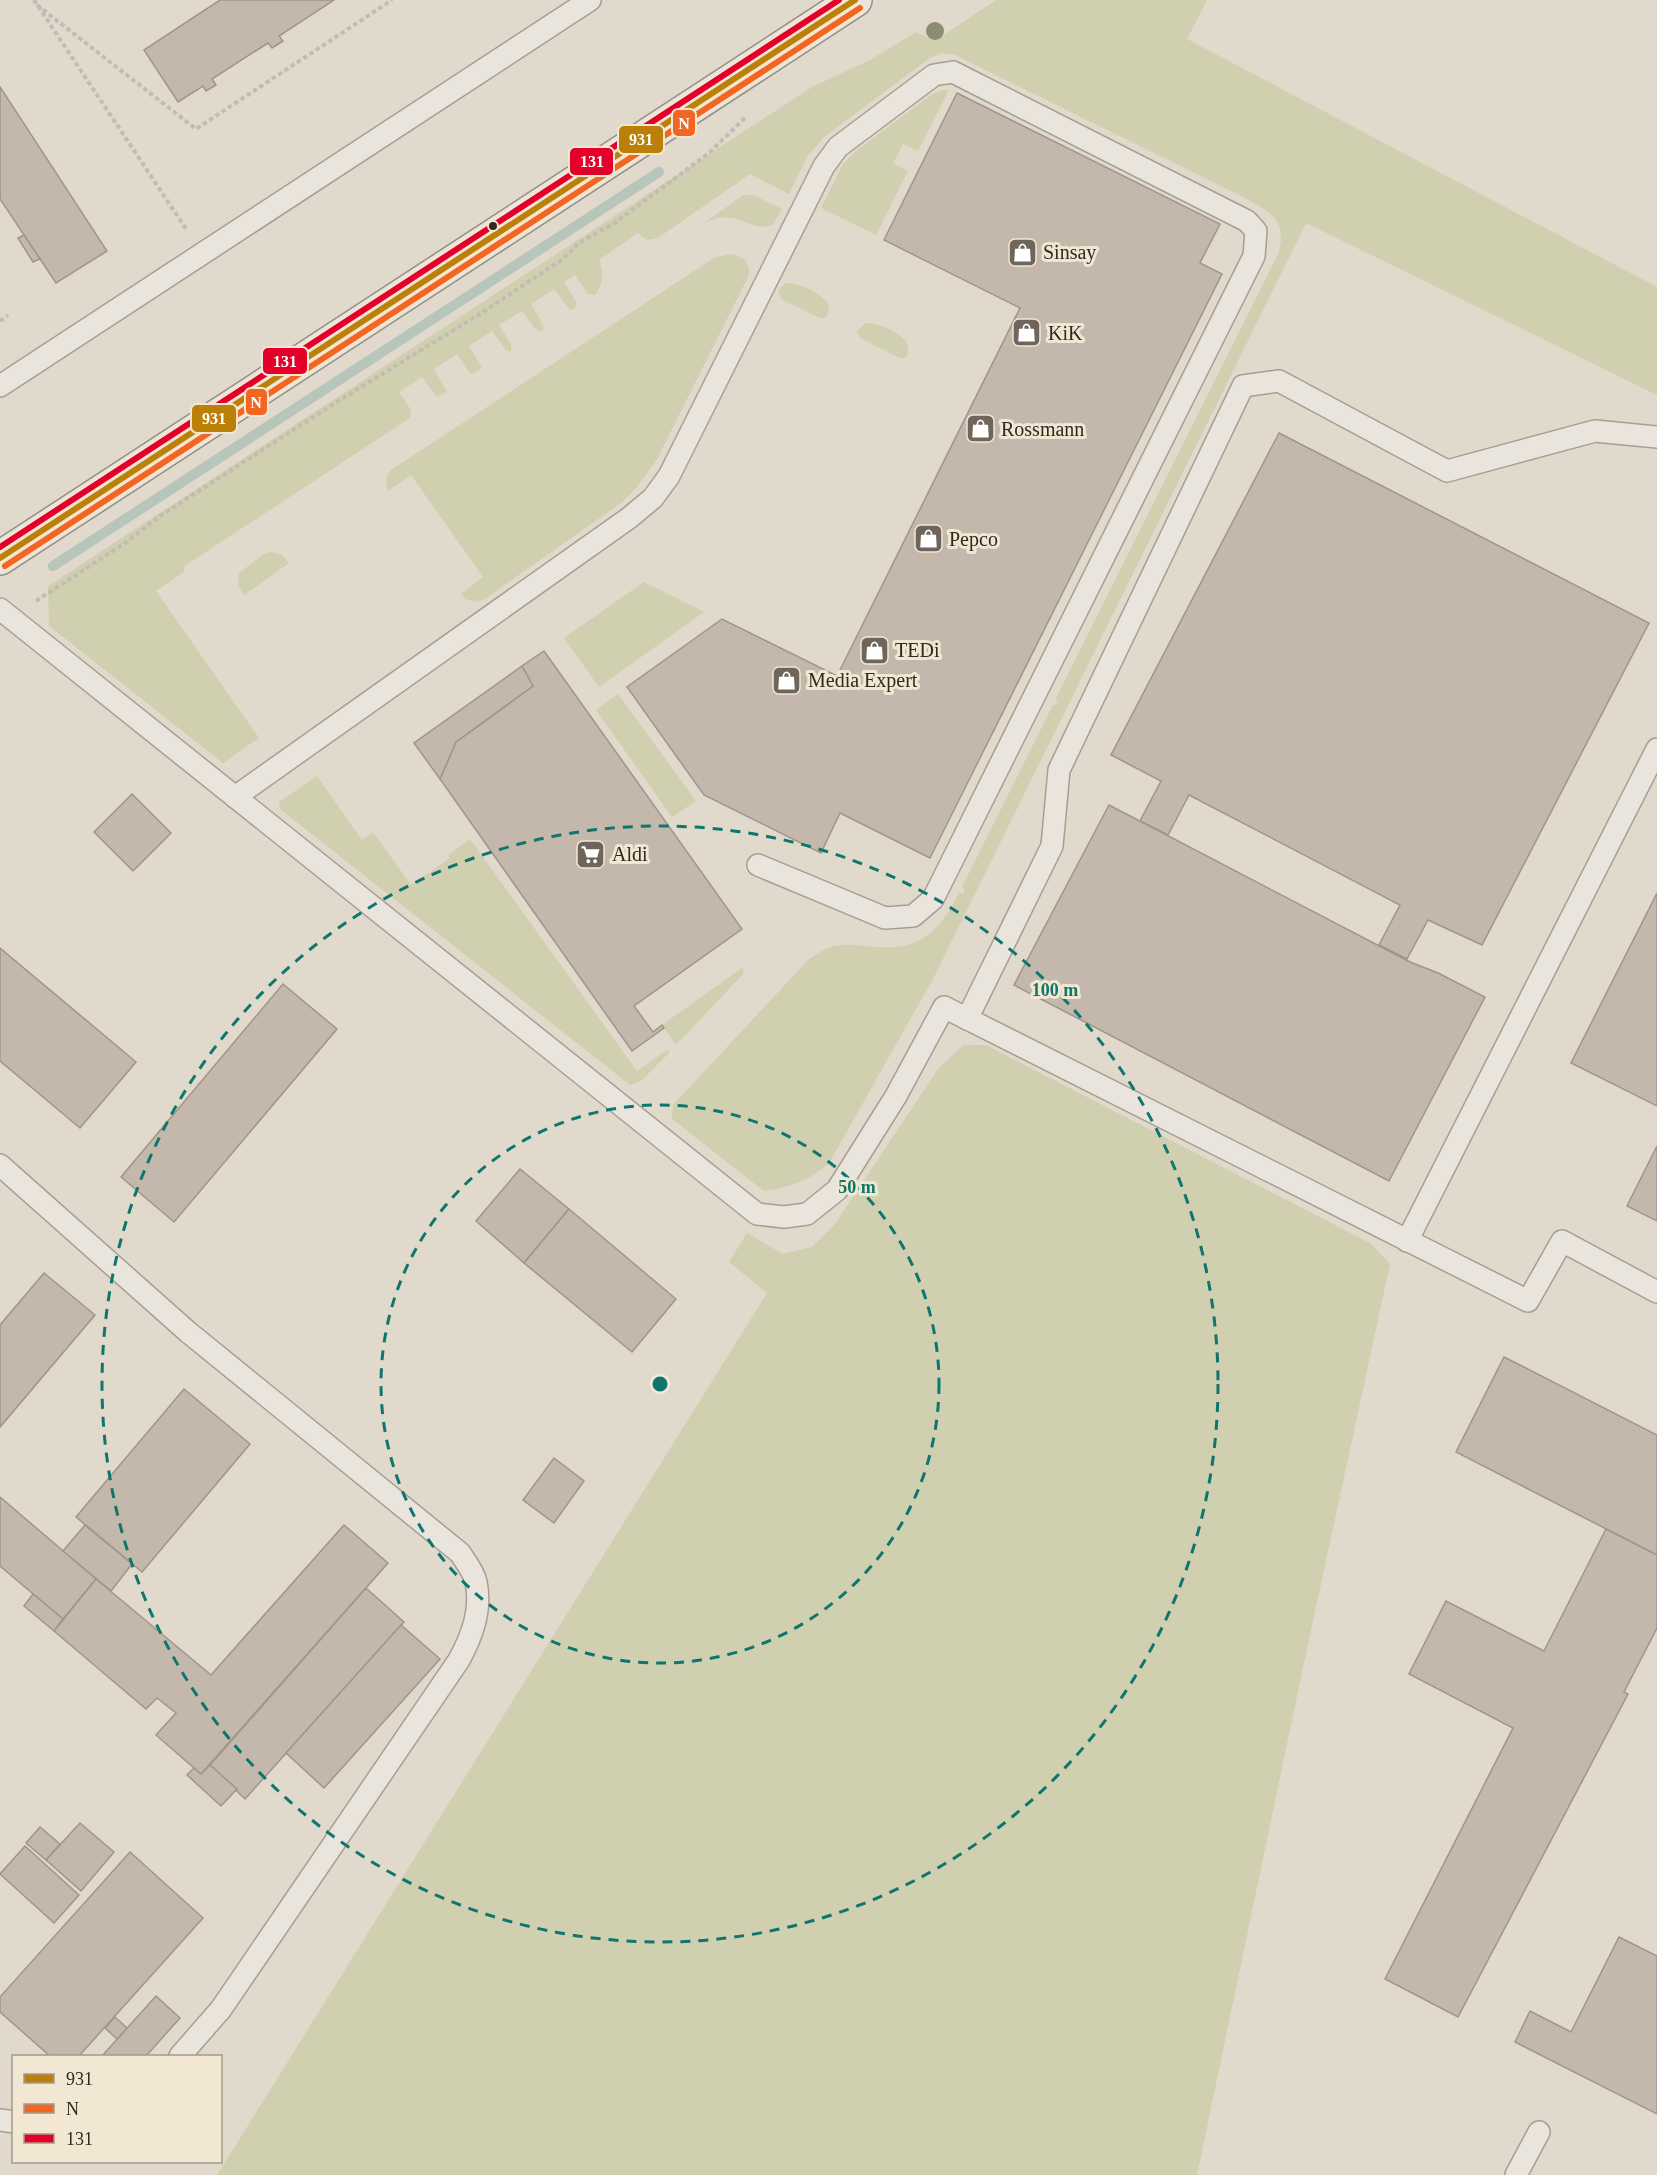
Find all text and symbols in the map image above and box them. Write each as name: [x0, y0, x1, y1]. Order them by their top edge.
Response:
line badge: N: [672, 109, 696, 137]
text: N: [678, 115, 690, 132]
line badge: 931: [618, 125, 664, 154]
text: 931: [629, 131, 653, 148]
line badge: 131: [569, 147, 614, 176]
text: 131: [580, 153, 604, 170]
unlabelled marker: [487, 220, 499, 232]
shop icon: Sinsay: [1006, 236, 1038, 268]
place label: Sinsay: [1043, 241, 1096, 264]
shop icon: KiK: [1011, 317, 1043, 349]
place label: KiK: [1048, 322, 1083, 344]
line badge: 131: [262, 347, 308, 375]
text: 131: [273, 353, 297, 370]
line badge: N: [245, 388, 268, 416]
text: N: [250, 394, 262, 411]
line badge: 931: [191, 404, 237, 433]
text: 931: [202, 410, 226, 427]
shop icon: Rossmann: [964, 413, 996, 445]
place label: Rossmann: [1001, 418, 1084, 440]
shop icon: Pepco: [912, 523, 944, 555]
place label: Pepco: [949, 528, 998, 551]
shop icon: TEDi: [858, 634, 890, 666]
place label: TEDi: [895, 639, 940, 661]
shop icon: Media Expert: [771, 664, 803, 696]
place label: Media Expert: [808, 669, 918, 692]
supermarket icon: Aldi: [575, 838, 607, 870]
place label: Aldi: [612, 843, 648, 865]
text: 100 m: [1032, 980, 1078, 1000]
text: 50 m: [838, 1177, 876, 1197]
centre of rings: [650, 1374, 670, 1394]
legend: [12, 2055, 222, 2163]
text: 931: [66, 2069, 93, 2089]
text: N: [66, 2099, 79, 2119]
text: 131: [66, 2129, 93, 2149]

